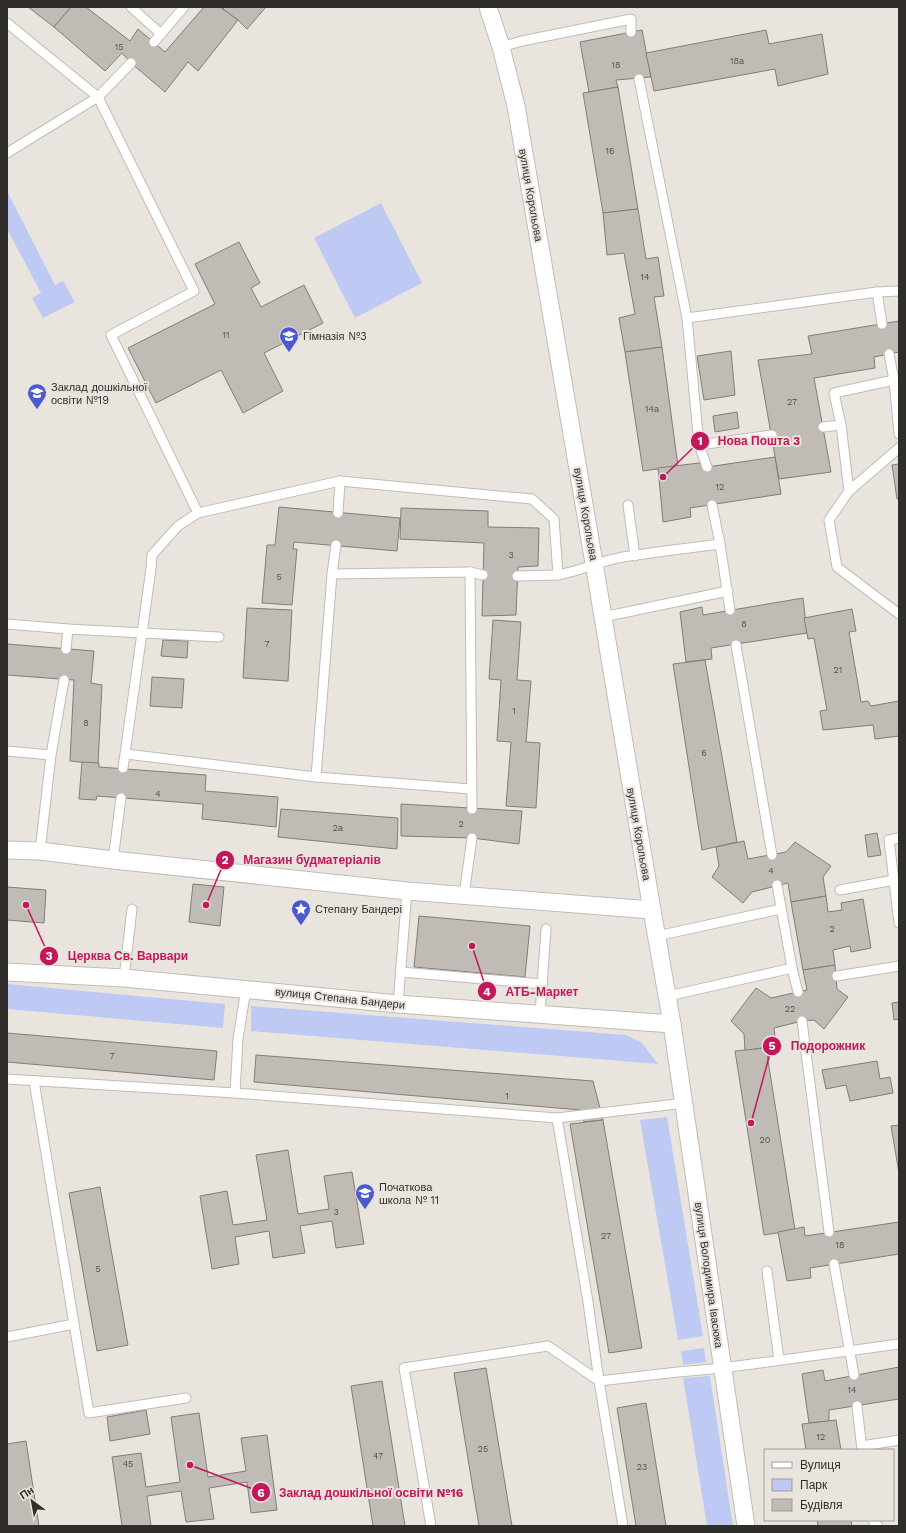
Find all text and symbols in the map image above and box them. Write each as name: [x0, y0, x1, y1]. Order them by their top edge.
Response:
house number: 15: [115, 42, 123, 52]
house number: 18а: [730, 56, 744, 66]
house number: 18: [611, 60, 621, 70]
house number: 16: [606, 146, 614, 156]
street label: вулиця Корольова: [516, 148, 545, 243]
house number: 14: [640, 272, 650, 282]
school or university icon: Гімназія №3: [278, 325, 300, 353]
house number: 11: [222, 330, 230, 340]
place label: Гімназія №3: [303, 330, 367, 343]
place label: Заклад дошкільної освіти №19: [51, 381, 147, 407]
school or university icon: Заклад дошкільної освіти №19: [26, 382, 48, 410]
house number: 27: [787, 397, 797, 407]
house number: 14а: [645, 404, 659, 414]
callout: Нова Пошта 3: [690, 429, 808, 453]
text: 1: [697, 434, 703, 448]
text: Нова Пошта 3: [718, 434, 800, 448]
street label: вулиця Корольова: [571, 467, 600, 562]
house number: 12: [716, 482, 724, 492]
house number: 3: [508, 550, 514, 560]
house number: 5: [276, 572, 282, 582]
house number: 8: [741, 619, 747, 629]
house number: 7: [264, 639, 270, 649]
house number: 21: [834, 665, 842, 675]
house number: 1: [512, 706, 516, 716]
house number: 8: [83, 718, 89, 728]
house number: 6: [701, 748, 707, 758]
street label: вулиця Корольова: [624, 787, 653, 882]
house number: 4: [155, 789, 161, 799]
house number: 2: [458, 819, 464, 829]
house number: 2а: [333, 823, 343, 833]
callout: Магазин будматеріалів: [215, 848, 389, 872]
text: 2: [221, 853, 229, 867]
text: Магазин будматеріалів: [243, 853, 381, 867]
house number: 4: [768, 866, 774, 876]
place icon: Степану Бандері: [290, 898, 312, 926]
place label: Степану Бандері: [315, 903, 402, 916]
house number: 2: [829, 924, 835, 934]
callout: Церква Св. Варвари: [39, 944, 196, 968]
text: 3: [45, 949, 53, 963]
text: Церква Св. Варвари: [68, 949, 188, 963]
callout: АТБ-Маркет: [477, 979, 586, 1003]
street label: вулиця Степана Бандери: [274, 985, 406, 1012]
text: 4: [483, 985, 491, 999]
text: АТБ-Маркет: [506, 985, 579, 999]
house number: 22: [785, 1004, 795, 1014]
callout: Подорожник: [762, 1034, 873, 1058]
text: 5: [769, 1039, 776, 1053]
text: Подорожник: [791, 1039, 866, 1053]
house number: 7: [109, 1051, 115, 1061]
house number: 1: [505, 1091, 509, 1101]
house number: 20: [760, 1135, 771, 1145]
place label: Початкова школа № 11: [379, 1181, 439, 1207]
school or university icon: Початкова школа № 11: [354, 1182, 376, 1210]
street label: вулиця Володимира Івасюка: [692, 1201, 725, 1350]
house number: 3: [333, 1207, 339, 1217]
house number: 27: [601, 1231, 611, 1241]
house number: 18: [835, 1240, 845, 1250]
house number: 5: [95, 1264, 101, 1274]
house number: 14: [847, 1385, 857, 1395]
house number: 12: [817, 1432, 825, 1442]
house number: 25: [478, 1444, 488, 1454]
legend: [764, 1449, 894, 1521]
house number: 47: [373, 1451, 383, 1461]
text: Вулиця: [800, 1458, 841, 1472]
house number: 45: [123, 1459, 133, 1469]
house number: 23: [637, 1462, 647, 1472]
text: Парк: [800, 1478, 828, 1492]
callout: Заклад дошкільної освіти №16: [251, 1480, 471, 1504]
north arrow: [12, 1481, 52, 1521]
text: Пн: [17, 1484, 37, 1502]
text: 6: [257, 1486, 265, 1500]
text: Заклад дошкільної освіти №16: [279, 1486, 463, 1500]
text: Будівля: [800, 1498, 842, 1512]

